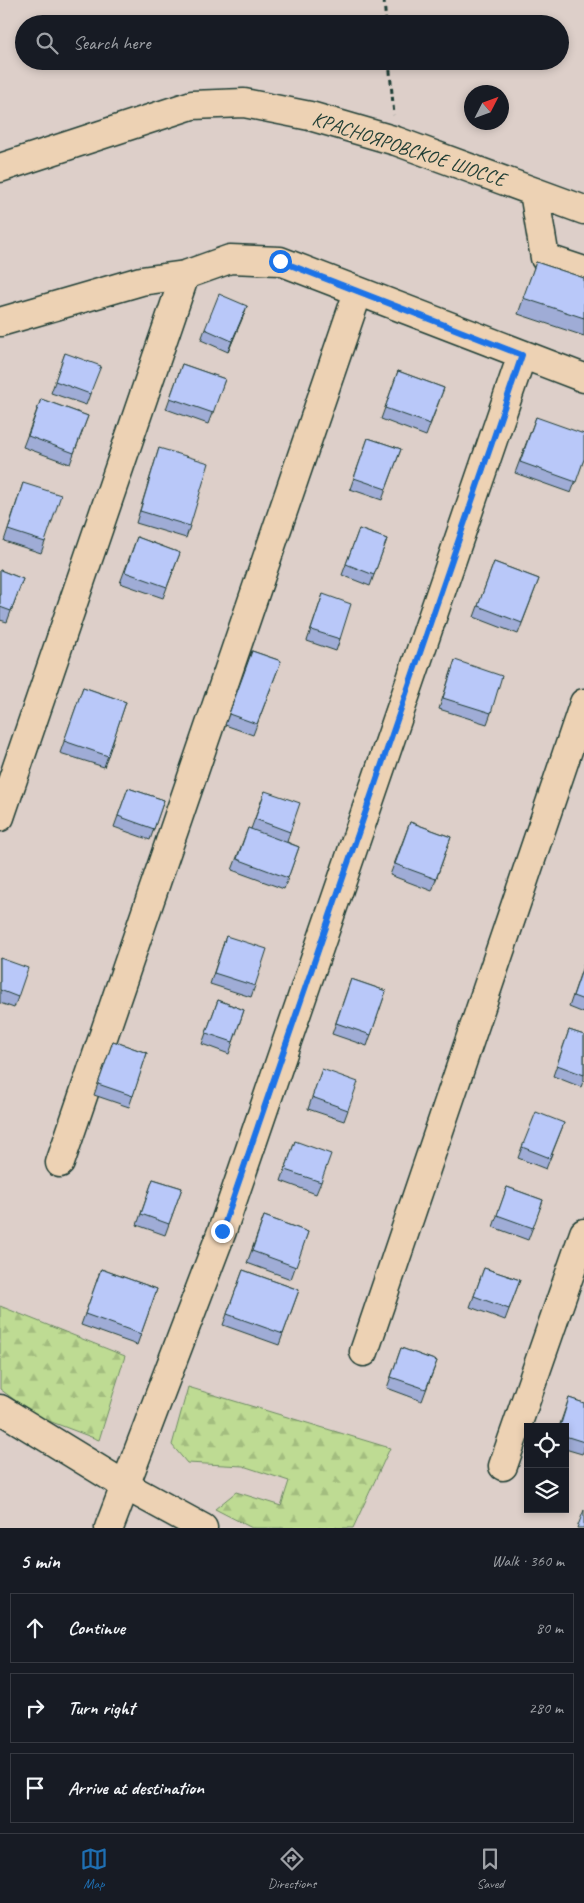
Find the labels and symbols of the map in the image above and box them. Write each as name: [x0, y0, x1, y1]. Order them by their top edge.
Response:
north arrow: [464, 85, 509, 130]
street label: КРАСНОЯРОВСКОЕ ШОССЕ: [309, 106, 512, 193]
route start: [269, 250, 292, 273]
route end: [211, 1220, 234, 1243]

